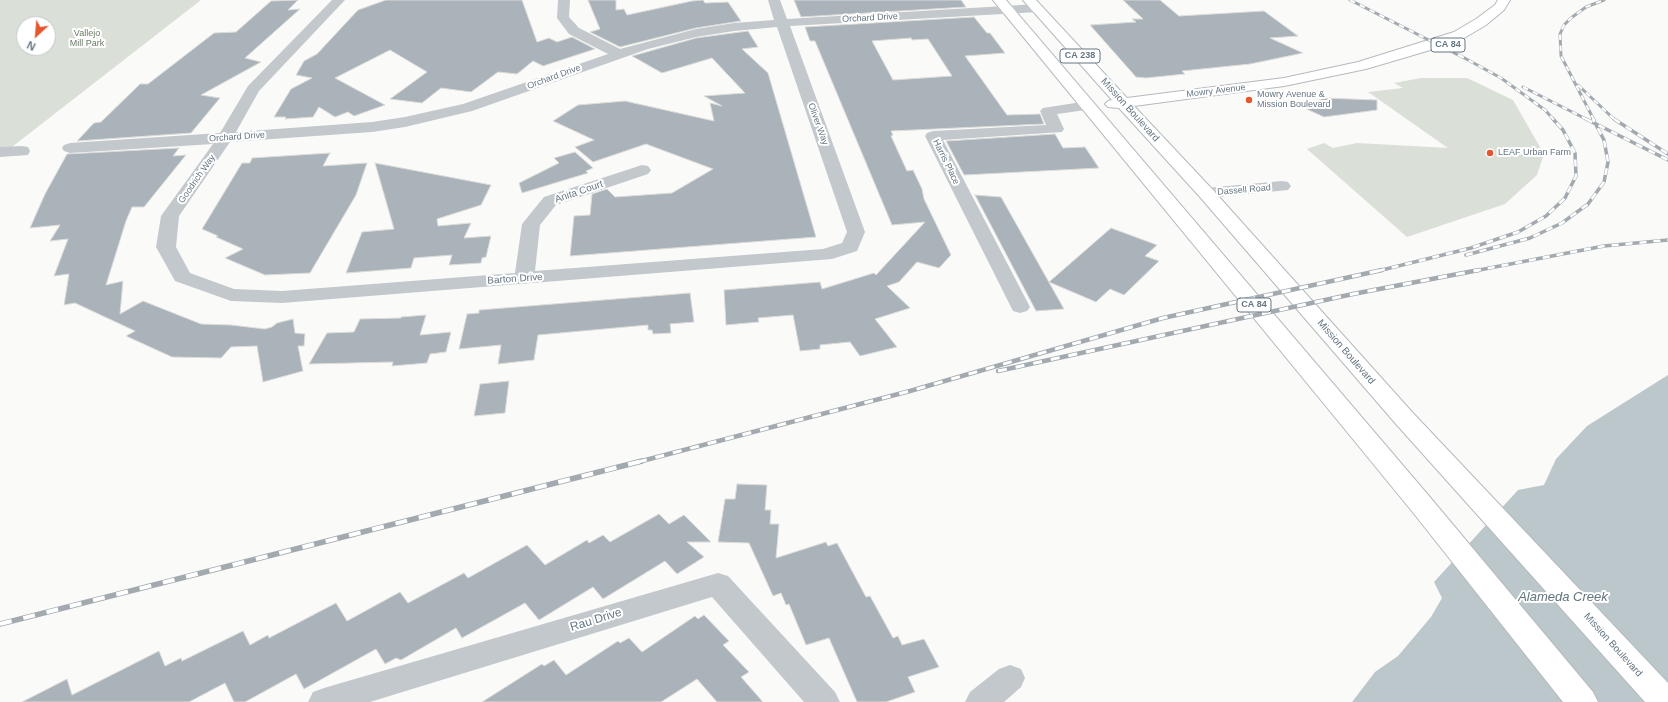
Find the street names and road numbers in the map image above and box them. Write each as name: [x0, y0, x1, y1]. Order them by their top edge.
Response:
street label: Orchard Drive: [842, 11, 898, 25]
road number: CA 84: [1431, 38, 1465, 52]
road number: CA 238: [1060, 49, 1100, 63]
street label: Orchard Drive: [526, 62, 582, 92]
street label: Mission Boulevard: [1098, 76, 1162, 144]
street label: Mowry Avenue: [1186, 82, 1246, 100]
street label: Oliver Way: [805, 102, 831, 146]
street label: Orchard Drive: [209, 130, 265, 144]
street label: Harris Place: [930, 138, 962, 186]
street label: Goodrich Way: [176, 153, 218, 205]
street label: Anita Court: [553, 178, 605, 206]
street label: Dassell Road: [1217, 182, 1271, 198]
street label: Barton Drive: [487, 271, 543, 287]
road number: CA 84: [1237, 298, 1271, 312]
street label: Mission Boulevard: [1315, 317, 1377, 387]
street label: Rau Drive: [568, 605, 624, 635]
street label: Mission Boulevard: [1581, 611, 1645, 679]

